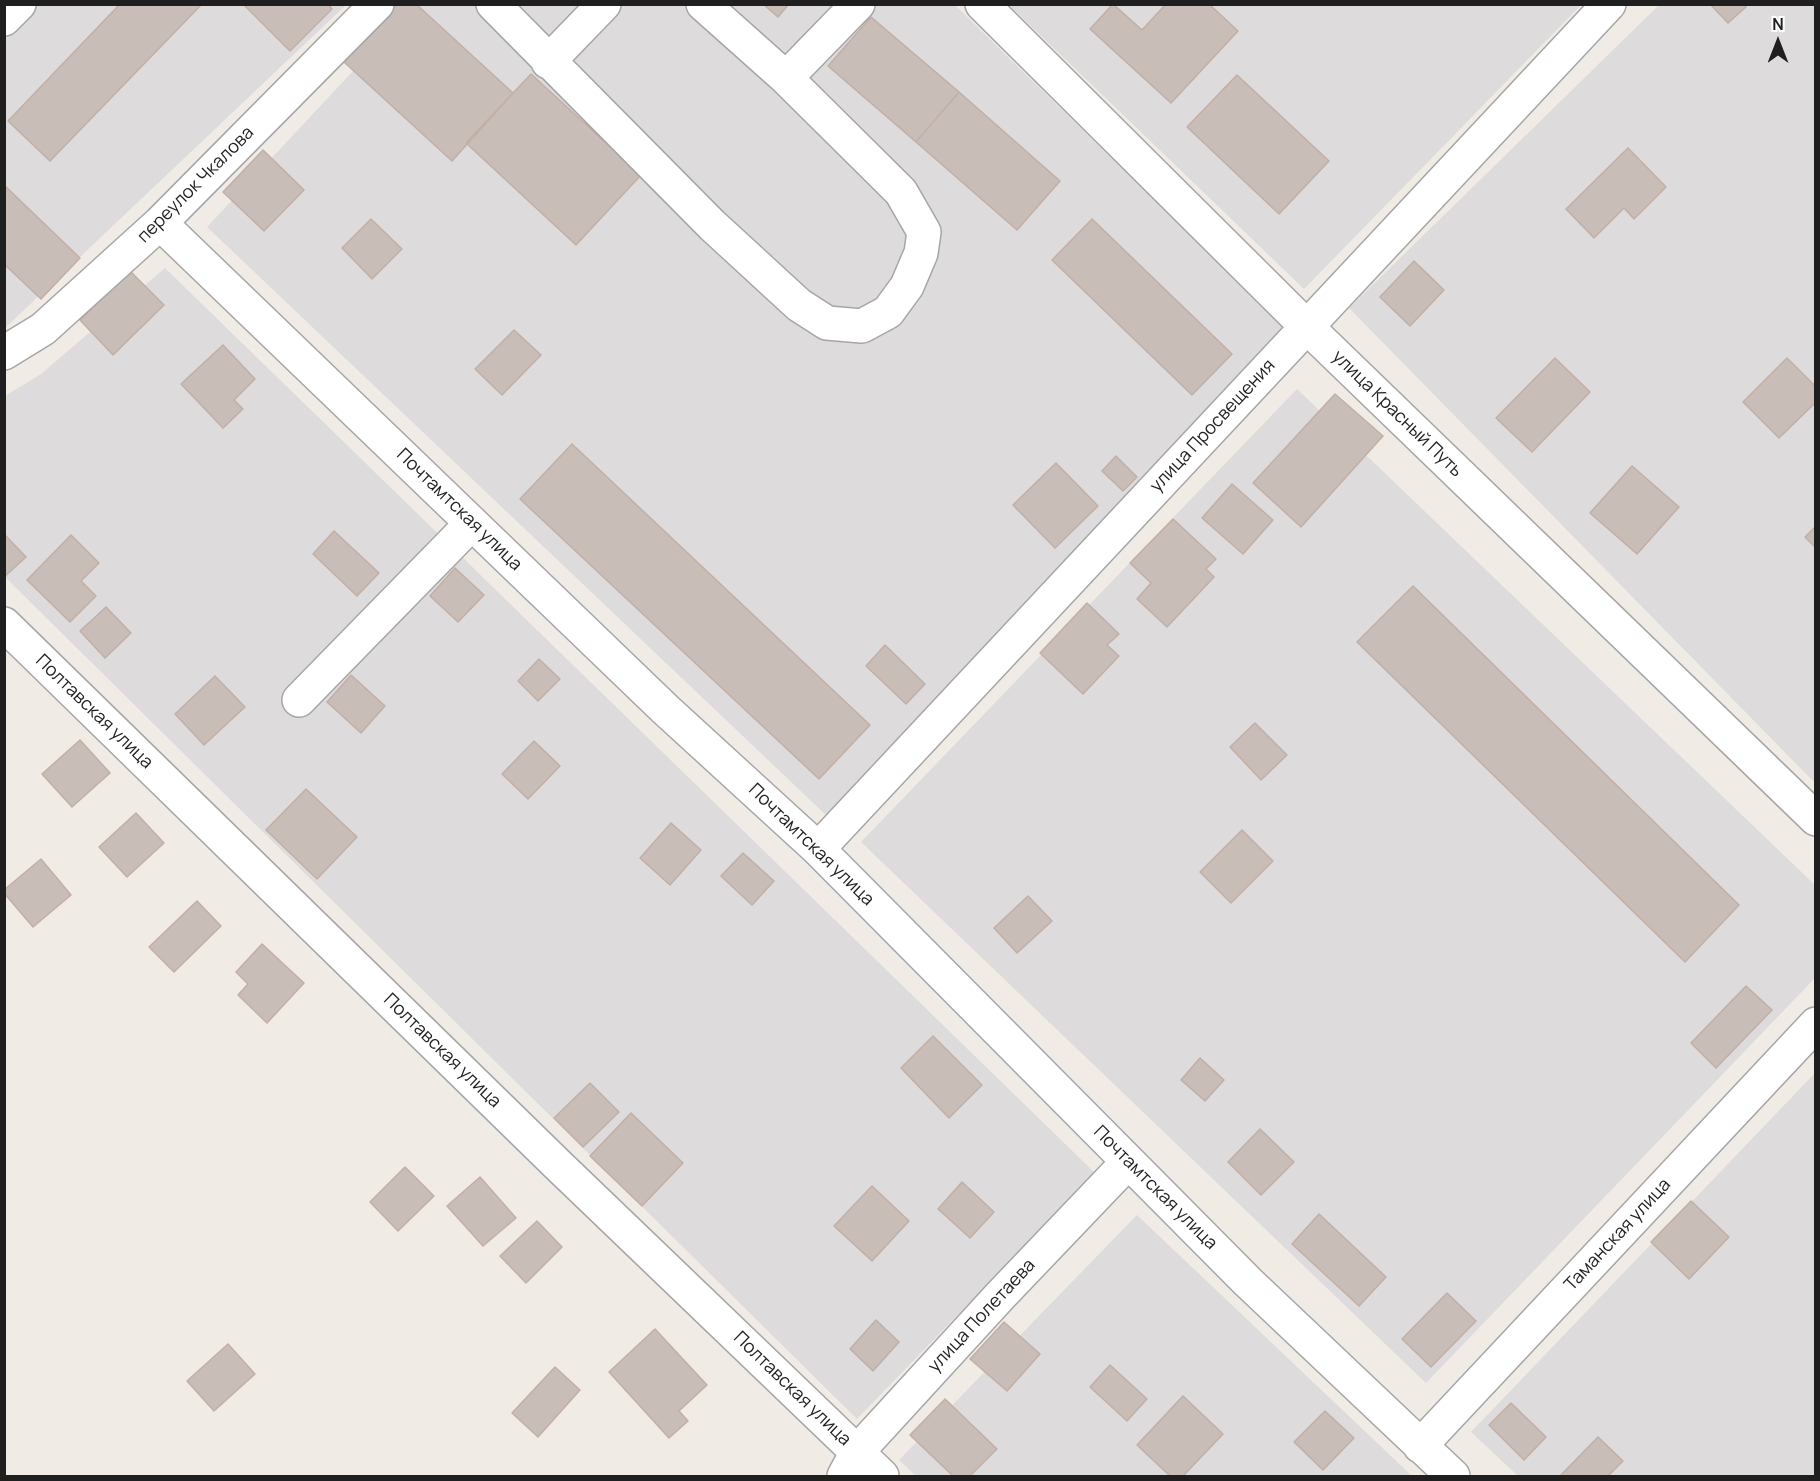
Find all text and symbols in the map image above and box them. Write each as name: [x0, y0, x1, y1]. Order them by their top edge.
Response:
north arrow: [1748, 12, 1808, 72]
text: N: [1772, 13, 1784, 35]
street label: переулок Чкалова: [133, 122, 259, 248]
street label: улица Красный Путь: [1327, 346, 1467, 482]
street label: улица Просвещения: [1146, 355, 1280, 497]
street label: Почтамтская улица: [392, 444, 526, 576]
street label: Полтавская улица: [31, 650, 157, 774]
street label: Почтамтская улица: [744, 779, 878, 911]
street label: Полтавская улица: [379, 989, 505, 1113]
street label: Почтамтская улица: [1089, 1122, 1221, 1254]
street label: Таманская улица: [1560, 1174, 1676, 1296]
street label: улица Полетаева: [924, 1255, 1040, 1377]
street label: Полтавская улица: [729, 1327, 855, 1451]

